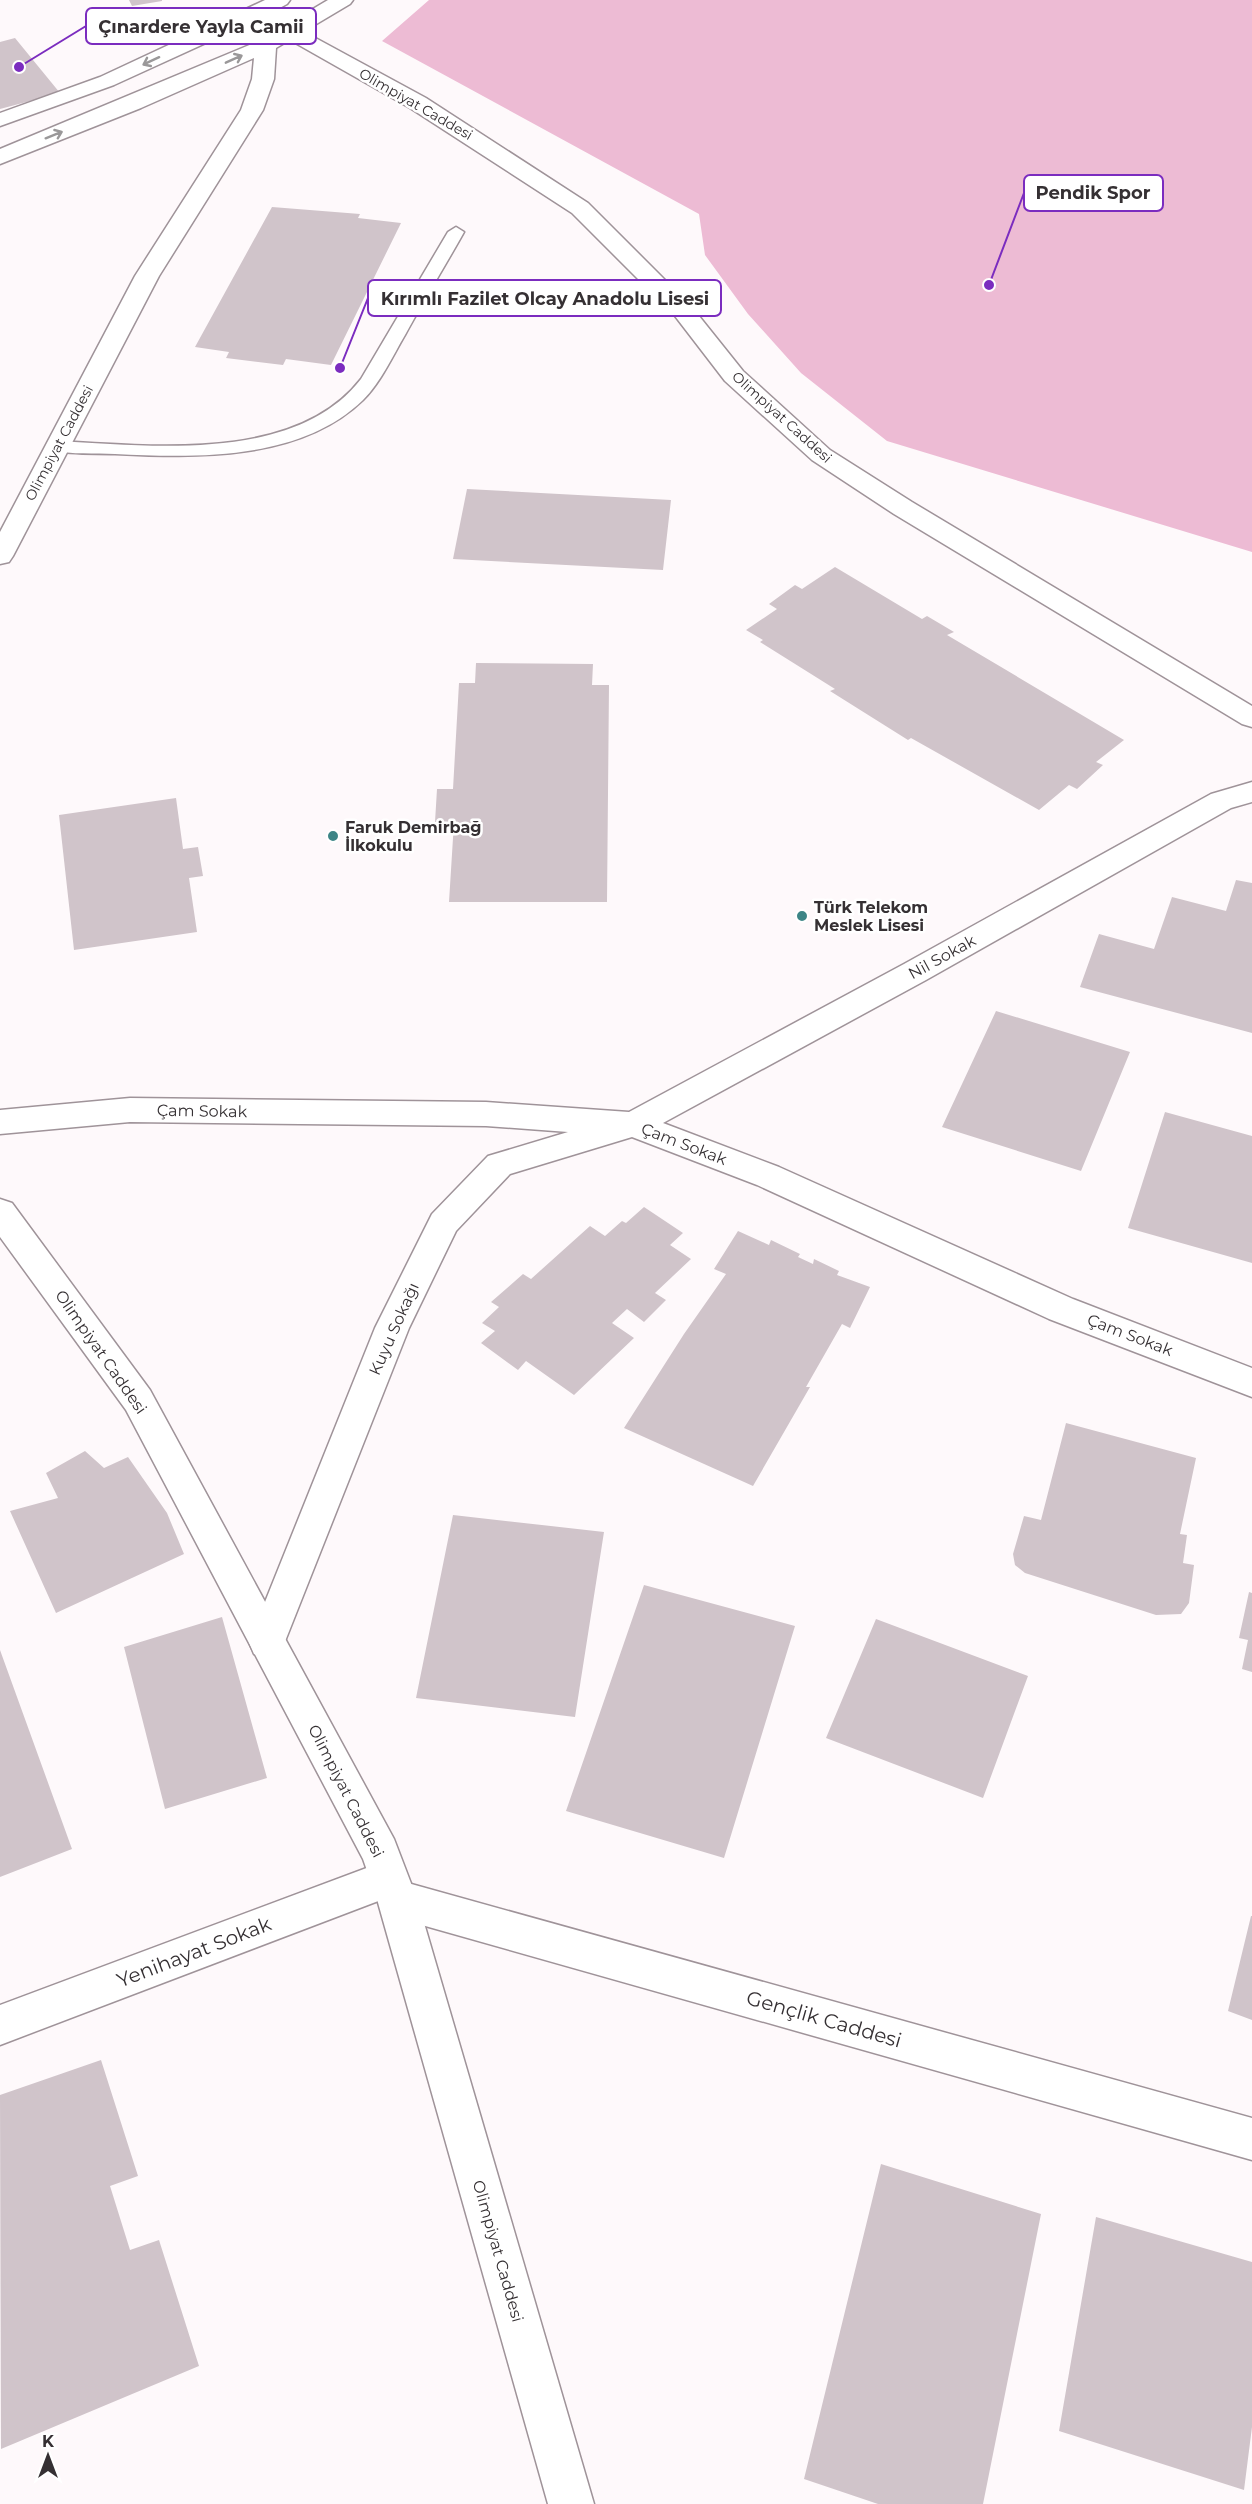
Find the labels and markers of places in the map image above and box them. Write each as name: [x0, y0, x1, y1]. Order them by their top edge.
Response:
callout: Çınardere Yayla Camii: [86, 8, 316, 44]
callout: Pendik Spor: [1024, 175, 1163, 211]
callout: Kırımlı Fazilet Olcay Anadolu Lisesi: [368, 280, 721, 316]
place label: Faruk Demirbağ İlkokulu: [345, 818, 482, 855]
marker: Faruk Demirbağ İlkokulu: [326, 829, 340, 843]
place label: Türk Telekom Meslek Lisesi: [814, 898, 928, 935]
marker: Türk Telekom Meslek Lisesi: [795, 909, 809, 923]

